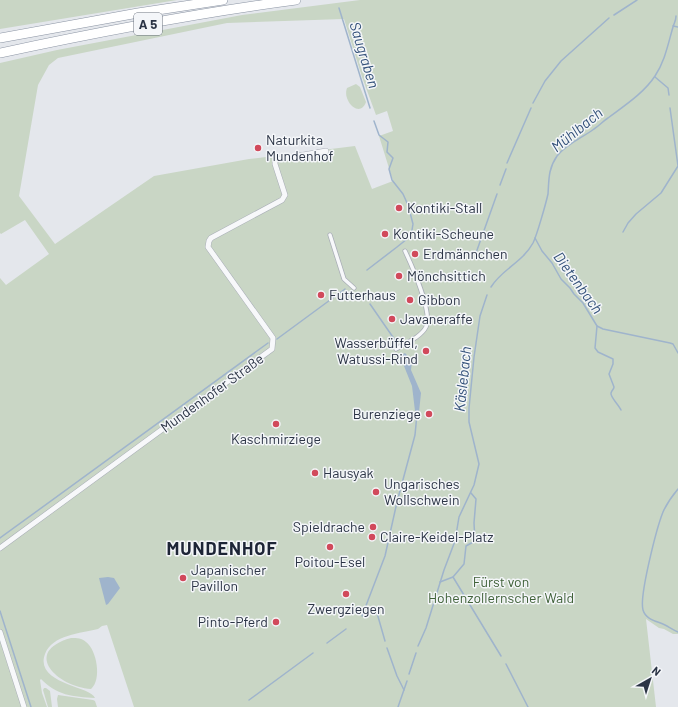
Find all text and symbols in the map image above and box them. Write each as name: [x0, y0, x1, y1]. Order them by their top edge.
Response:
road number: A 5: [134, 13, 162, 35]
water label: Saugraben: [346, 19, 384, 90]
water label: Mühlbach: [547, 103, 606, 155]
place label: Naturkita Mundenhof: [266, 131, 334, 164]
marker: Naturkita Mundenhof: [253, 143, 263, 153]
place label: Kontiki-Stall: [407, 199, 482, 216]
marker: Kontiki-Stall: [394, 203, 404, 213]
place label: Kontiki-Scheune: [393, 225, 494, 242]
marker: Kontiki-Scheune: [380, 229, 390, 239]
place label: Erdmännchen: [423, 245, 508, 262]
water label: Dietenbach: [550, 248, 607, 317]
marker: Erdmännchen: [410, 249, 420, 259]
place label: Mönchsittich: [407, 267, 486, 284]
marker: Mönchsittich: [394, 271, 404, 281]
place label: Futterhaus: [329, 286, 396, 303]
marker: Futterhaus: [316, 290, 326, 300]
place label: Gibbon: [418, 291, 461, 308]
marker: Gibbon: [405, 295, 415, 305]
place label: Javaneraffe: [400, 310, 473, 327]
marker: Javaneraffe: [387, 314, 397, 324]
place label: Wasserbüffel, Watussi-Rind: [335, 334, 418, 367]
water label: Käslebach: [450, 345, 474, 413]
marker: Wasserbüffel, Watussi-Rind: [421, 346, 431, 356]
street label: Mundenhofer Straße: [157, 350, 266, 436]
place label: Burenziege: [353, 405, 421, 422]
marker: Burenziege: [424, 409, 434, 419]
marker: Kaschmirziege: [271, 419, 281, 429]
place label: Kaschmirziege: [231, 430, 321, 447]
place label: Hausyak: [323, 464, 374, 481]
marker: Hausyak: [310, 468, 320, 478]
place label: Ungarisches Wollschwein: [384, 475, 460, 508]
marker: Ungarisches Wollschwein: [371, 487, 381, 497]
place label: Spieldrache: [293, 518, 365, 535]
marker: Spieldrache: [368, 522, 378, 532]
place label: Claire-Keidel-Platz: [380, 528, 494, 545]
marker: Claire-Keidel-Platz: [367, 532, 377, 542]
district label: MUNDENHOF: [166, 537, 278, 559]
marker: Poitou-Esel: [325, 542, 335, 552]
place label: Poitou-Esel: [295, 553, 365, 570]
place label: Japanischer Pavillon: [191, 561, 266, 594]
marker: Japanischer Pavillon: [178, 573, 188, 583]
park label: Fürst von Hohenzollernscher Wald: [428, 573, 574, 606]
marker: Zwergziegen: [341, 589, 351, 599]
place label: Zwergziegen: [307, 600, 385, 617]
place label: Pinto-Pferd: [198, 613, 268, 630]
marker: Pinto-Pferd: [271, 617, 281, 627]
north arrow: [630, 659, 670, 699]
text: N: [650, 663, 664, 678]

